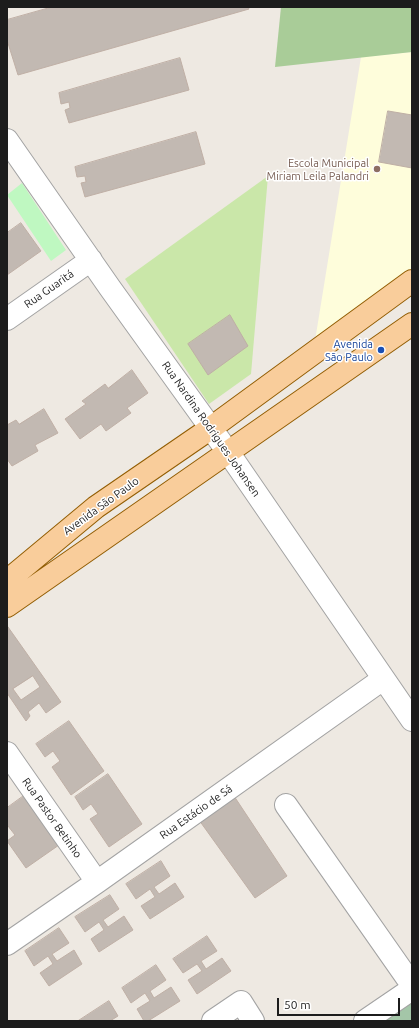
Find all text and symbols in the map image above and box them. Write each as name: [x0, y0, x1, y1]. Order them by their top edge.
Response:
place label: Escola Municipal Miriam Leila Palandri: [267, 156, 369, 182]
marker: Escola Municipal Miriam Leila Palandri: [372, 164, 382, 174]
street label: Rua Guaritá: [22, 267, 76, 311]
place label: Avenida São Paulo: [325, 337, 373, 363]
marker: Avenida São Paulo: [376, 345, 386, 355]
street label: Rua Nardina Rodrigues Johansen: [159, 359, 263, 499]
street label: Avenida São Paulo: [61, 474, 141, 538]
street label: Rua Pastor Betinho: [19, 775, 85, 861]
street label: Rua Estácio de Sá: [157, 782, 235, 842]
scale bar: [279, 990, 402, 1016]
text: 50 m: [284, 998, 311, 1011]

